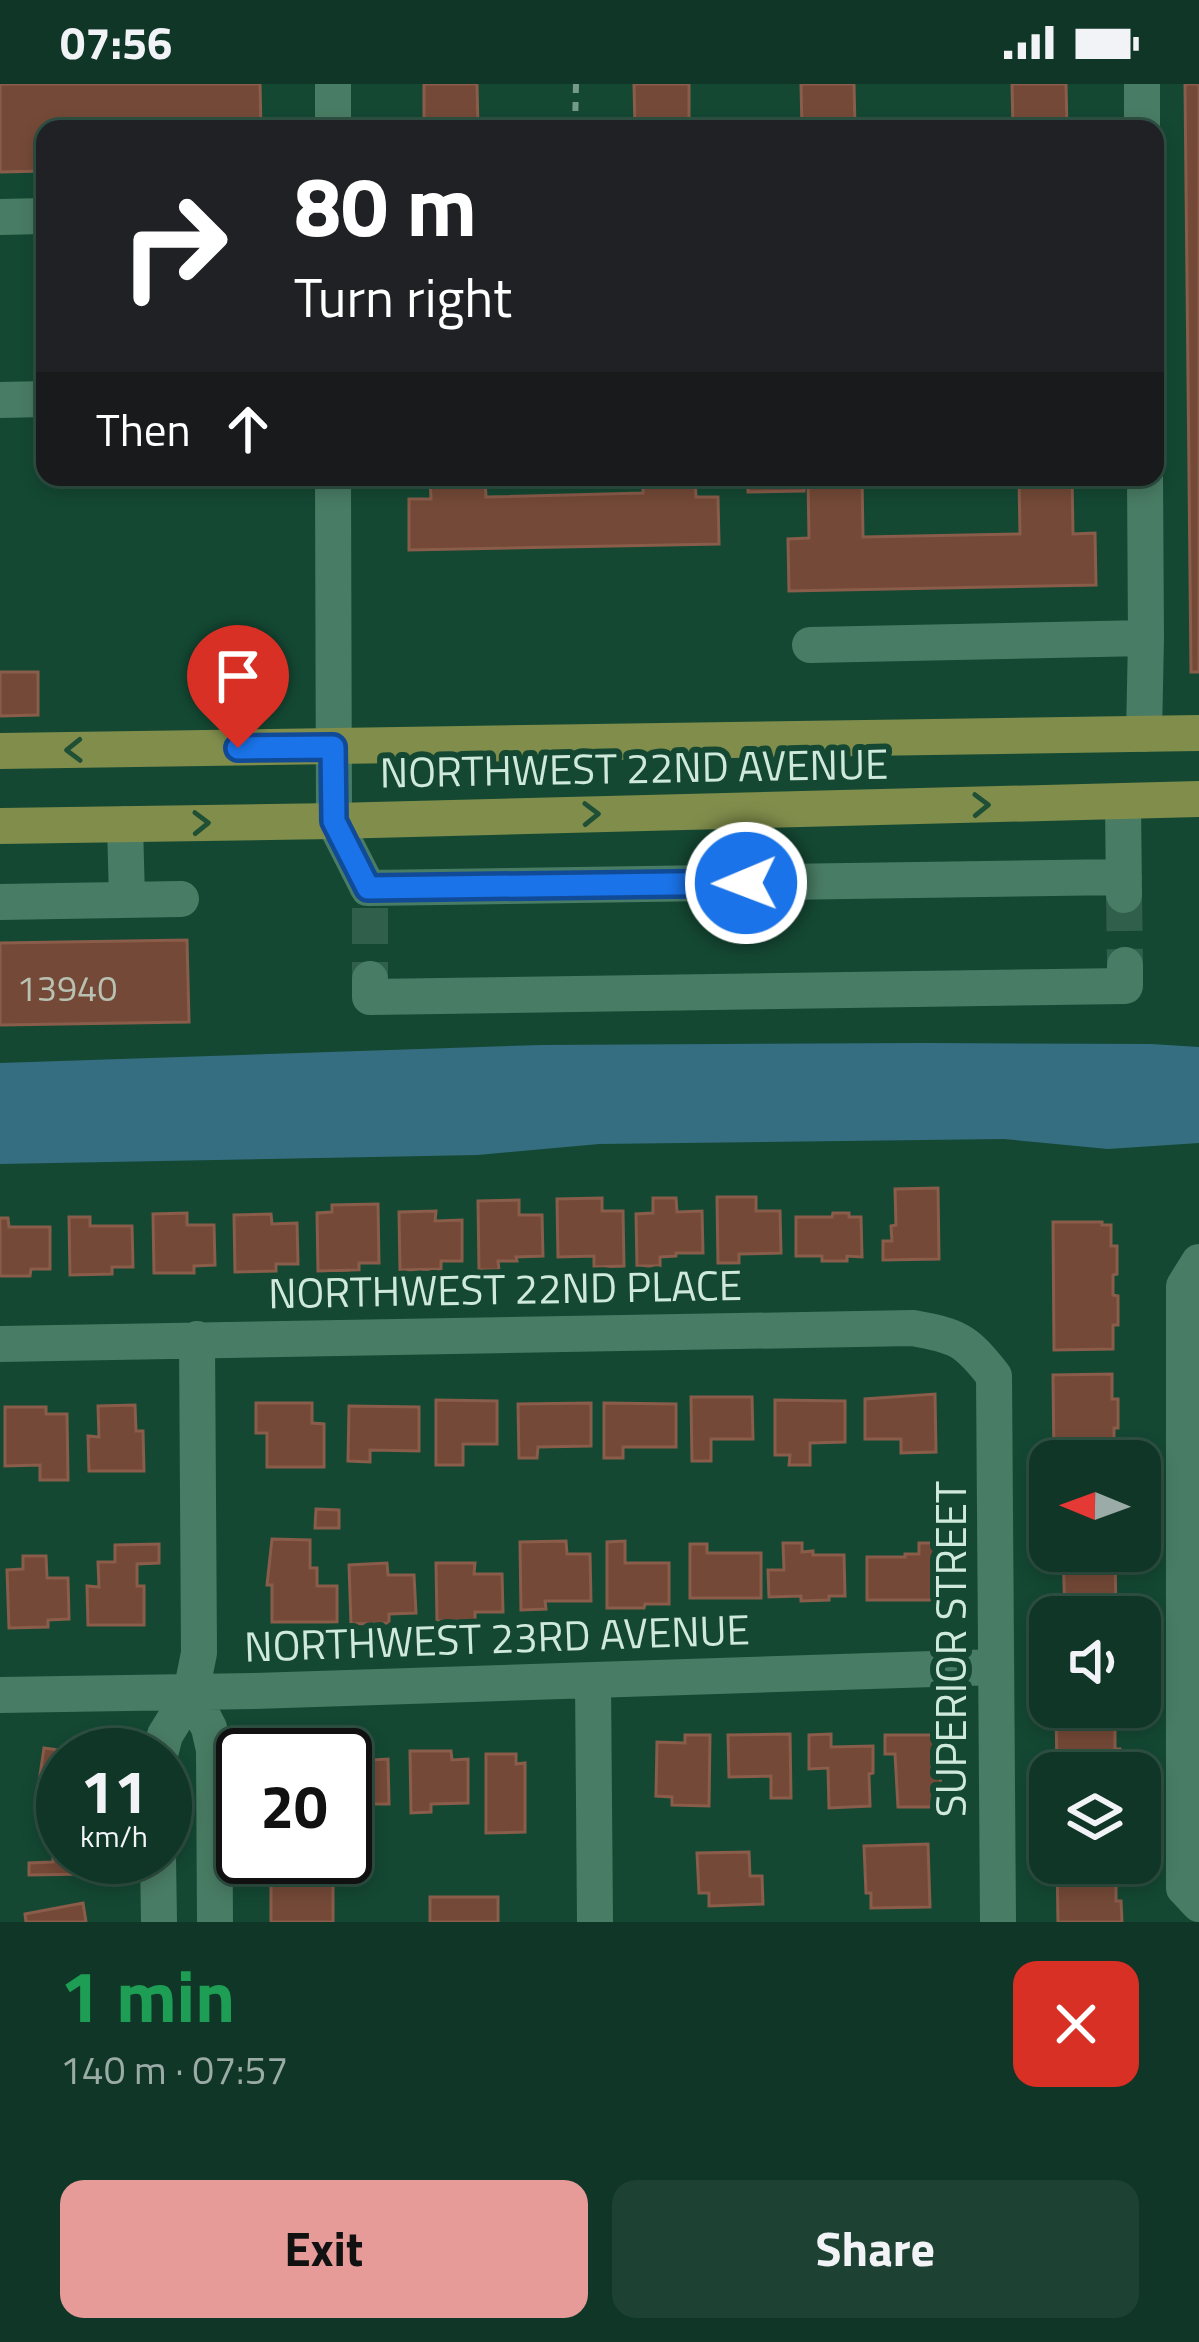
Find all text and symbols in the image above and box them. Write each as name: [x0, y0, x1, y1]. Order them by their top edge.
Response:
text: 07:56: [60, 8, 172, 76]
text: 80 m: [294, 141, 477, 269]
icon: right: [96, 168, 252, 324]
text: Turn right: [294, 256, 512, 338]
text: Then: [96, 395, 191, 463]
icon: ahead: [215, 396, 281, 462]
pin: [187, 625, 289, 748]
icon: arrive: [205, 643, 271, 709]
street label: NORTHWEST 22ND AVENUE: [379, 731, 889, 803]
one-way arrow: [64, 737, 82, 763]
one-way arrow: [972, 792, 991, 818]
one-way arrow: [582, 802, 601, 828]
one-way arrow: [193, 810, 211, 836]
position arrow: [683, 820, 809, 946]
house number: 13940: [17, 960, 117, 1015]
street label: NORTHWEST 22ND PLACE: [268, 1252, 742, 1324]
north arrow: [1029, 1440, 1161, 1572]
map controls: [1029, 1440, 1161, 1884]
street label: SUPERIOR STREET: [918, 1481, 982, 1817]
street label: NORTHWEST 23RD AVENUE: [243, 1596, 751, 1678]
button: sound: [1029, 1596, 1161, 1728]
speed limit sign: 20: [216, 1728, 372, 1884]
text: 11: [80, 1745, 148, 1836]
button: layers: [1029, 1752, 1161, 1884]
text: km/h: [80, 1813, 148, 1859]
text: 1 min: [60, 1940, 235, 2050]
button: close: [1013, 1961, 1139, 2087]
text: 140 m · 07:57: [60, 2040, 288, 2099]
button: Exit: [60, 2180, 588, 2318]
button: Share: [612, 2180, 1139, 2318]

